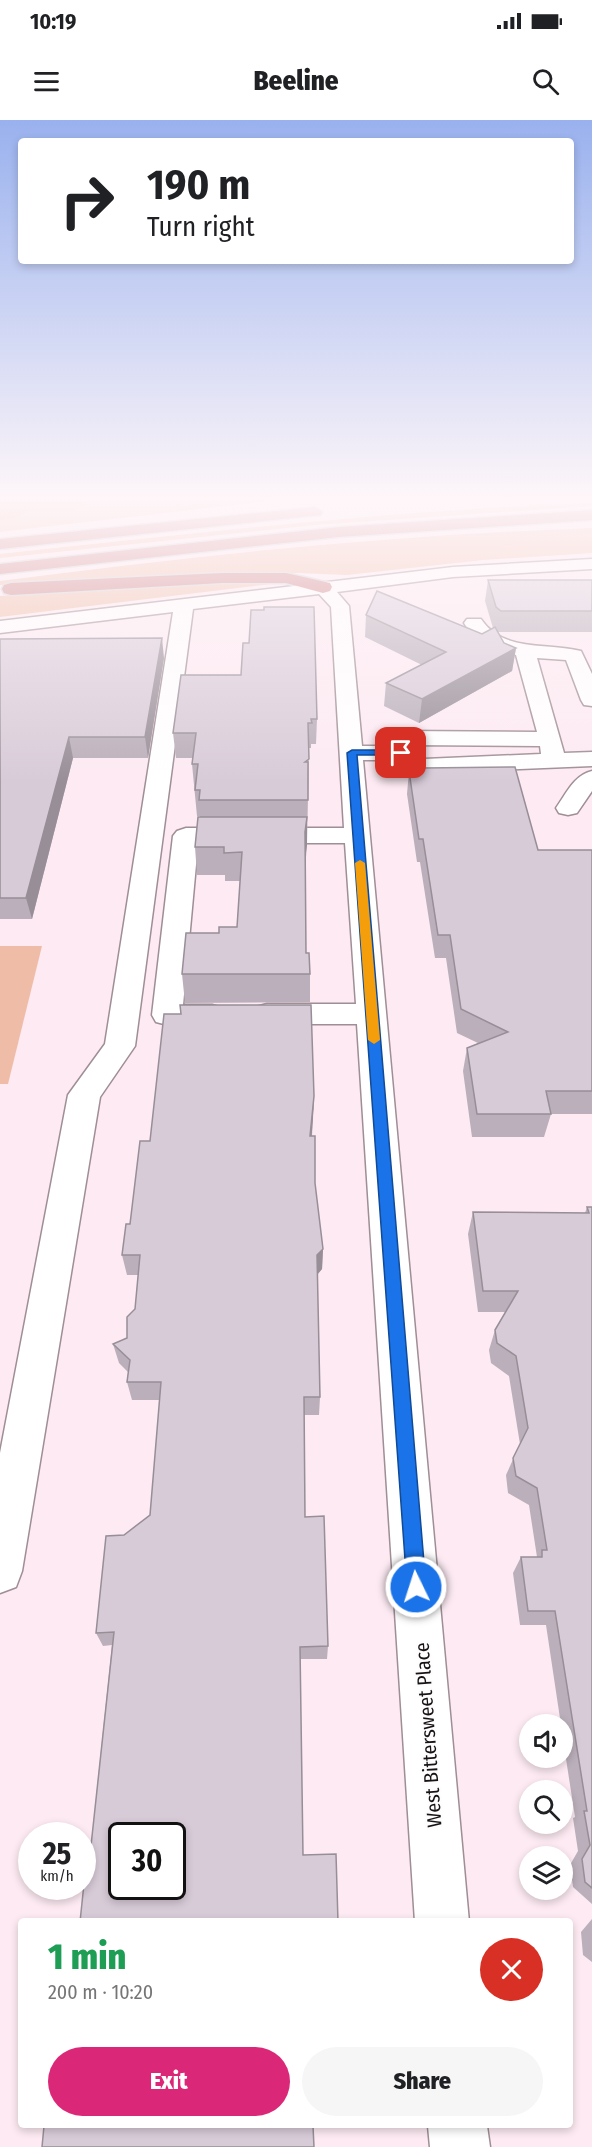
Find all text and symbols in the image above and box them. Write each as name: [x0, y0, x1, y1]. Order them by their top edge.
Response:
text: 10:19: [30, 8, 76, 35]
icon: menu: [30, 65, 63, 98]
text: Beeline: [253, 65, 339, 97]
icon: search: [529, 65, 562, 98]
text: 190 m: [147, 160, 250, 210]
icon: right: [48, 162, 126, 240]
text: Turn right: [147, 211, 255, 243]
pin: [375, 727, 426, 778]
icon: arrive: [384, 736, 417, 769]
position arrow: [384, 1555, 448, 1619]
street label: West Bittersweet Place: [410, 1642, 446, 1828]
map controls: [519, 1714, 573, 1900]
button: sound: [519, 1714, 573, 1768]
button: search: [519, 1780, 573, 1834]
speed limit sign: 30: [108, 1822, 186, 1900]
text: 25: [43, 1836, 71, 1872]
button: layers: [519, 1846, 573, 1900]
text: km/h: [40, 1867, 74, 1885]
text: 1 min: [48, 1935, 126, 1979]
button: close: [480, 1938, 543, 2001]
text: 200 m · 10:20: [48, 1980, 153, 2004]
button: Exit: [48, 2047, 290, 2116]
button: Share: [302, 2047, 543, 2116]

